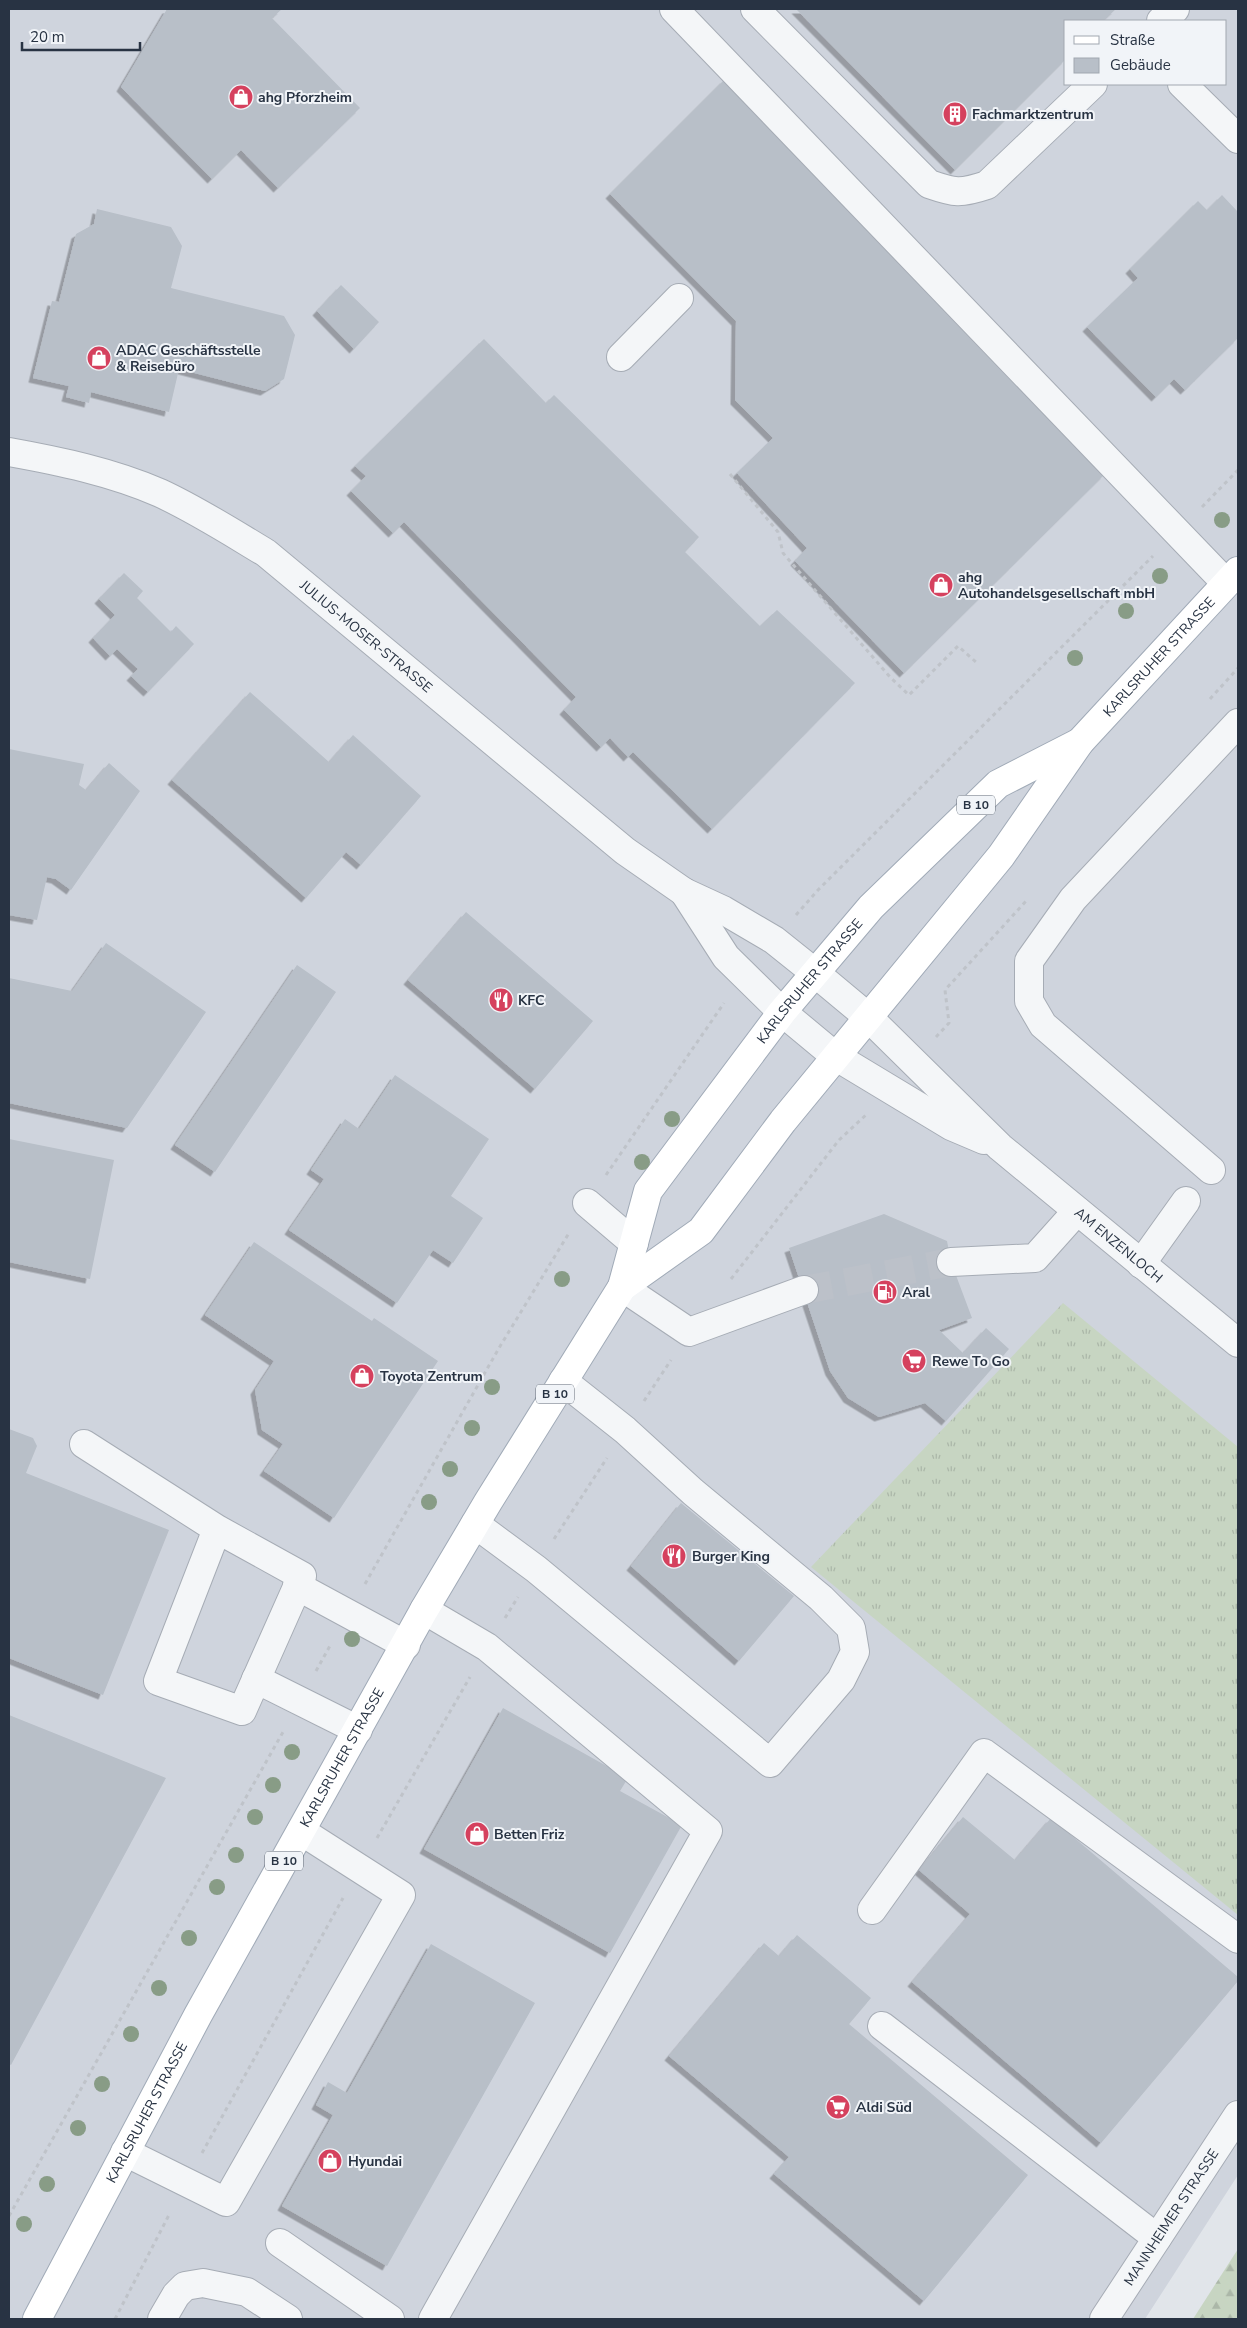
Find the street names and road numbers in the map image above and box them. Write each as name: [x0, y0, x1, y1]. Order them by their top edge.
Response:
street label: JULIUS-MOSER-STRASSE: [295, 575, 436, 697]
street label: KARLSRUHER STRASSE: [1099, 593, 1219, 721]
road number: B 10: [957, 796, 995, 814]
street label: KARLSRUHER STRASSE: [752, 915, 867, 1048]
street label: AM ENZENLOCH: [1070, 1203, 1167, 1287]
road number: B 10: [536, 1385, 574, 1404]
street label: KARLSRUHER STRASSE: [296, 1684, 389, 1831]
road number: B 10: [265, 1852, 303, 1870]
street label: KARLSRUHER STRASSE: [102, 2039, 192, 2186]
street label: MANNHEIMER STRASSE: [1120, 2145, 1223, 2289]

